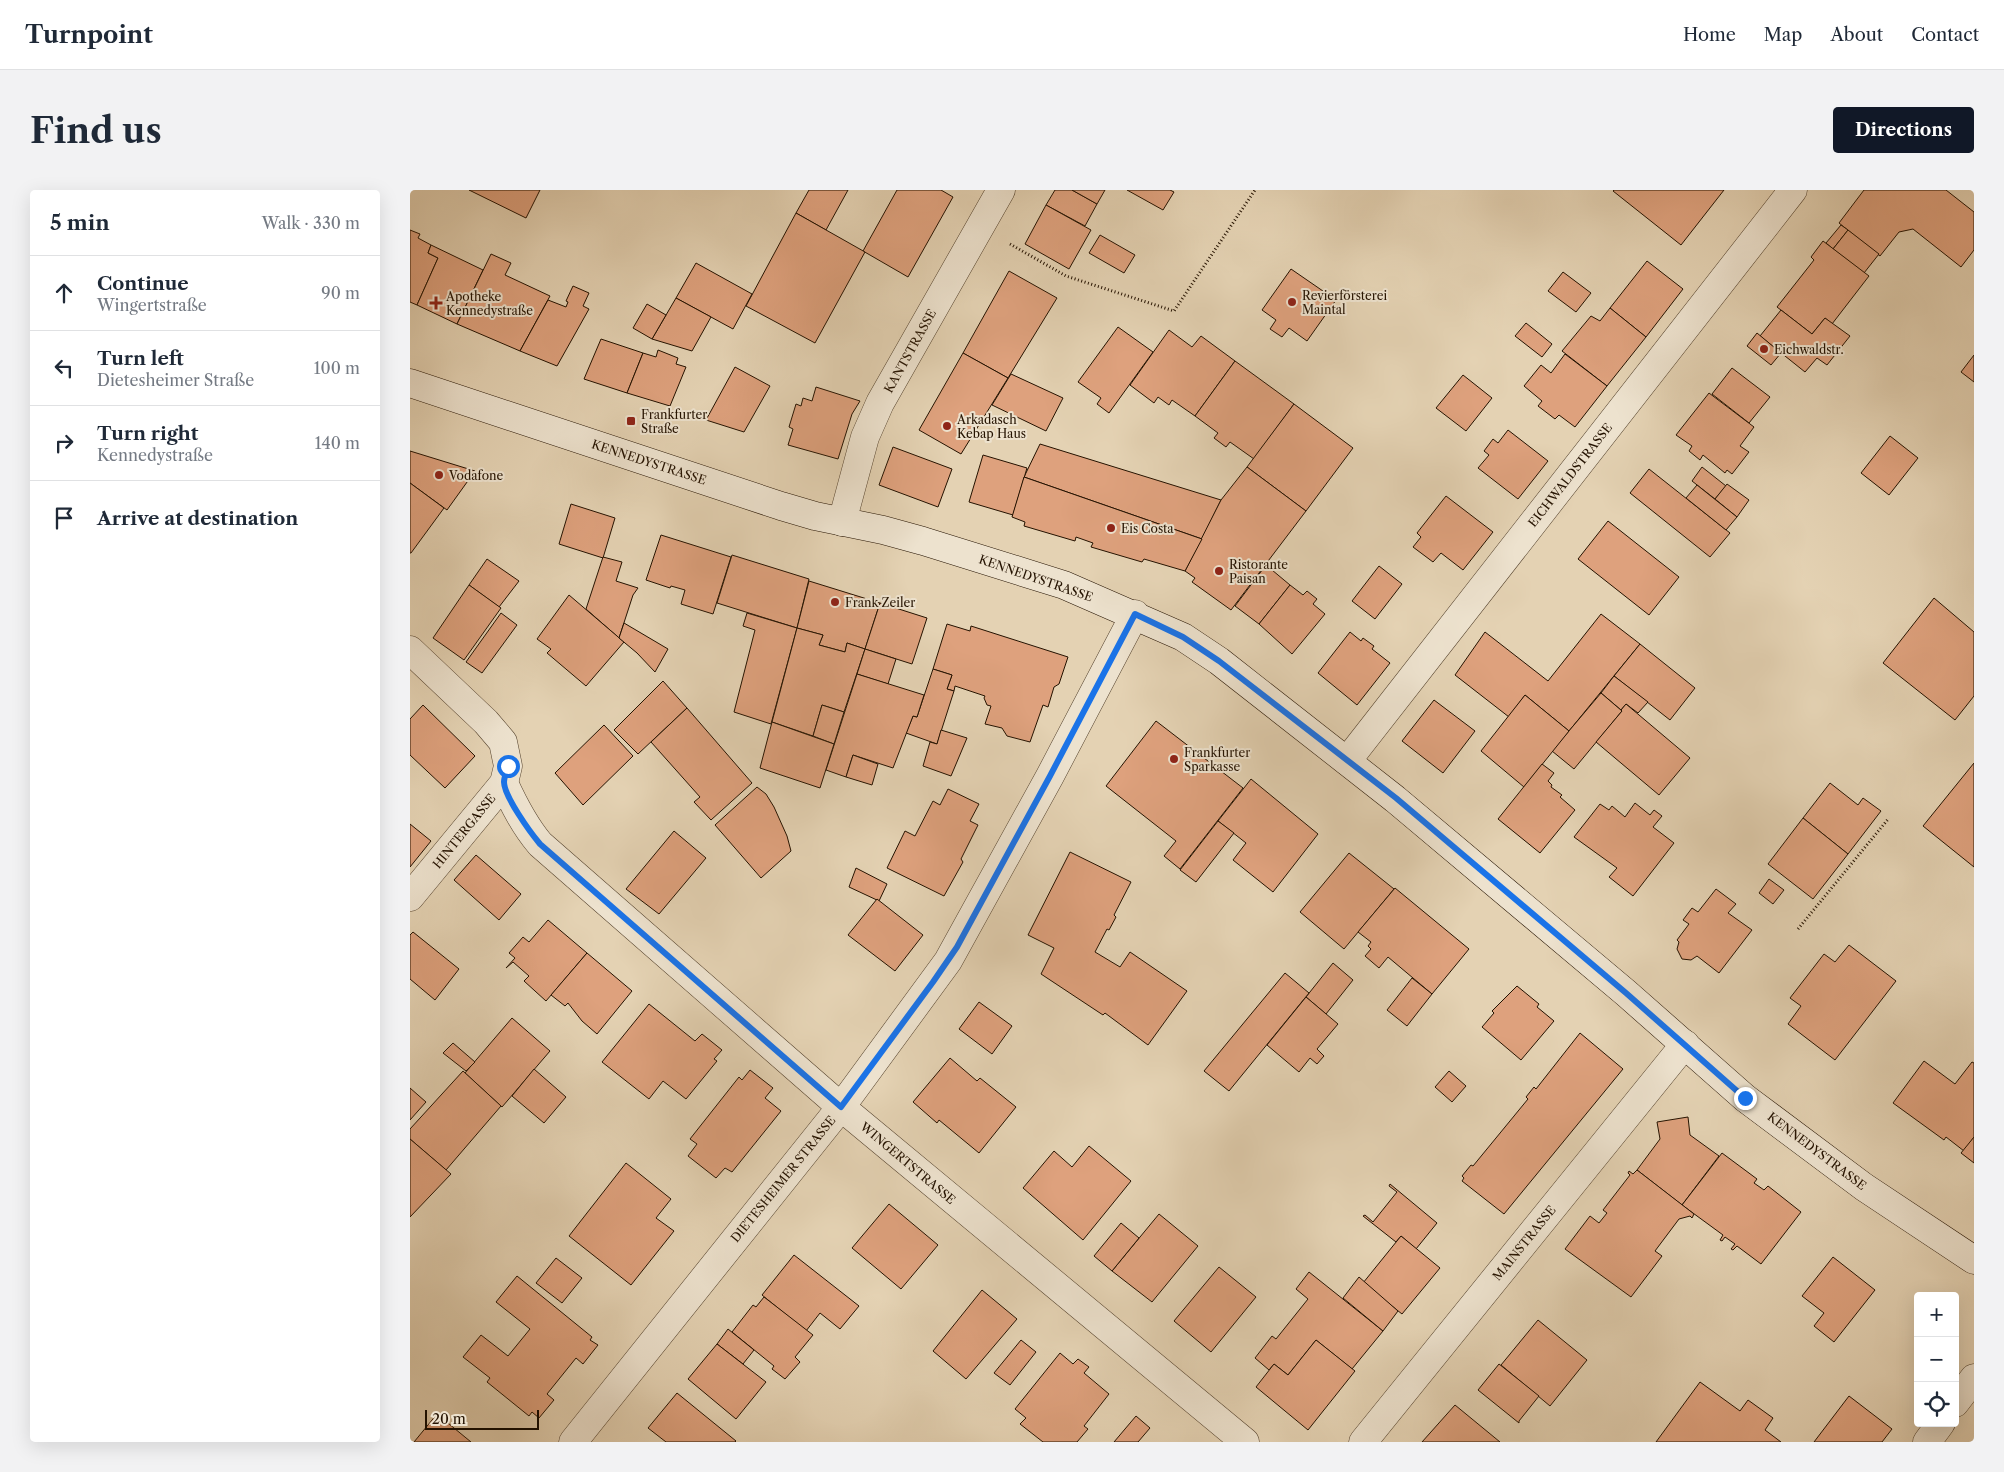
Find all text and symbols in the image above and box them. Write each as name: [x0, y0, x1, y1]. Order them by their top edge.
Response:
text: Turnpoint: [25, 20, 153, 49]
text: Home: [1683, 24, 1736, 46]
text: Map: [1764, 24, 1802, 46]
text: About: [1830, 24, 1883, 46]
text: Contact: [1911, 24, 1979, 46]
button: Directions: [1833, 107, 1974, 153]
text: Find us: [30, 109, 162, 152]
text: 5 min: [50, 210, 110, 235]
text: Walk · 330 m: [262, 213, 360, 233]
text: Continue: [97, 272, 189, 295]
icon: ahead: [50, 279, 78, 307]
text: 90 m: [321, 283, 360, 303]
place label: Revierförsterei Maintal: [1302, 288, 1387, 317]
place label: Apotheke Kennedystraße: [445, 289, 533, 318]
text: Wingertstraße: [97, 295, 207, 315]
marker: Revierförsterei Maintal: [1286, 296, 1298, 308]
marker: Apotheke Kennedystraße: [430, 297, 442, 309]
street label: KANTSTRASSE: [881, 306, 939, 396]
place label: Eichwaldstr.: [1774, 342, 1844, 357]
marker: Eichwaldstr.: [1758, 343, 1770, 355]
text: Turn left: [97, 347, 184, 370]
icon: left: [50, 354, 78, 382]
text: 100 m: [314, 358, 360, 378]
text: Dietesheimer Straße: [97, 370, 254, 390]
place label: Frankfurter Straße: [641, 407, 707, 436]
place label: Arkadasch Kebap Haus: [956, 412, 1026, 441]
marker: Frankfurter Straße: [625, 415, 637, 427]
marker: Arkadasch Kebap Haus: [941, 420, 953, 432]
street label: EICHWALDSTRASSE: [1525, 420, 1615, 530]
text: Turn right: [97, 422, 198, 445]
icon: right: [50, 429, 78, 457]
text: 140 m: [315, 433, 360, 453]
street label: KENNEDYSTRASSE: [590, 436, 708, 488]
text: Kennedystraße: [97, 445, 213, 465]
place label: Vodafone: [448, 468, 504, 483]
marker: Vodafone: [433, 469, 445, 481]
icon: arrive: [50, 504, 78, 532]
text: Arrive at destination: [97, 507, 298, 530]
place label: Eis Costa: [1121, 521, 1174, 536]
marker: Eis Costa: [1105, 522, 1117, 534]
street label: KENNEDYSTRASSE: [977, 551, 1095, 605]
place label: Ristorante Paisan: [1229, 557, 1288, 586]
marker: Ristorante Paisan: [1213, 565, 1225, 577]
place label: Frank Zeiler: [845, 595, 915, 610]
marker: Frank Zeiler: [829, 596, 841, 608]
place label: Frankfurter Sparkasse: [1184, 745, 1250, 774]
marker: Frankfurter Sparkasse: [1168, 753, 1180, 765]
route start: [497, 755, 520, 778]
street label: HINTERGASSE: [429, 791, 499, 871]
route end: [1734, 1087, 1757, 1110]
street label: KENNEDYSTRASSE: [1765, 1109, 1869, 1193]
street label: DIETESHEIMER STRASSE: [727, 1113, 839, 1245]
street label: WINGERTSTRASSE: [857, 1118, 959, 1207]
street label: MAINSTRASSE: [1489, 1203, 1559, 1283]
map controls: [1914, 1292, 1959, 1427]
button: +: [1914, 1292, 1959, 1337]
button: −: [1914, 1337, 1959, 1382]
button: locate: [1914, 1382, 1959, 1427]
scale bar: [425, 1407, 539, 1430]
text: 20 m: [432, 1410, 466, 1428]

